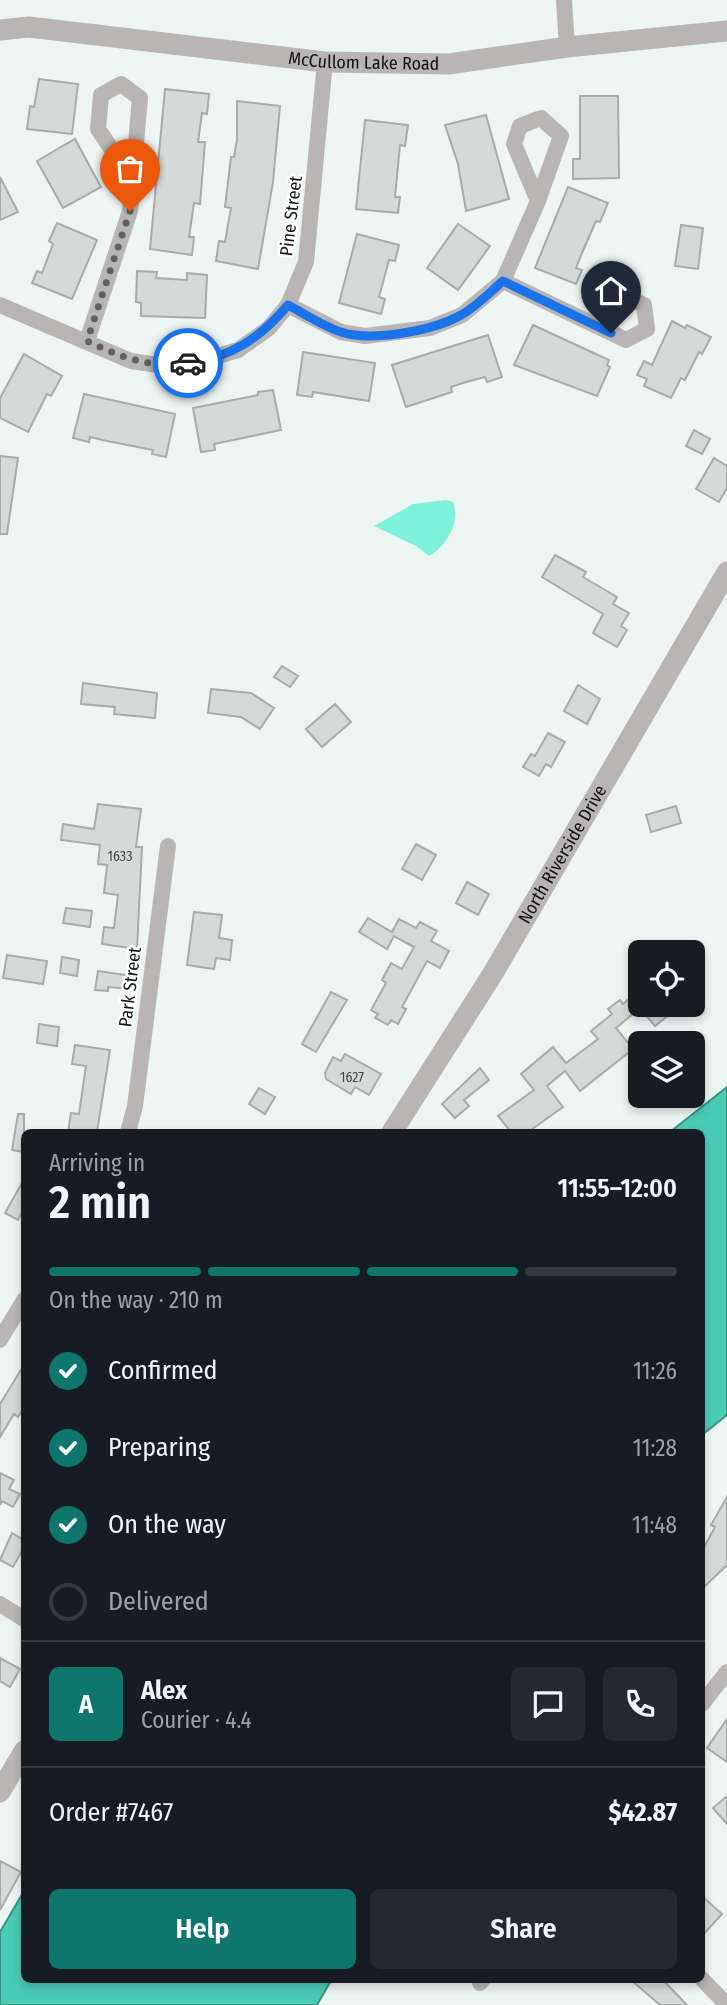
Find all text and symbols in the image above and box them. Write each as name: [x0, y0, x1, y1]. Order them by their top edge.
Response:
street label: McCullom Lake Road: [287, 47, 440, 75]
pin: [100, 139, 160, 211]
icon: bag: [111, 150, 149, 188]
street label: Pine Street: [275, 174, 307, 257]
pin: [581, 261, 641, 333]
icon: home: [592, 272, 630, 310]
courier: [153, 328, 223, 398]
icon: car: [169, 344, 207, 382]
street label: North Riverside Drive: [513, 781, 611, 927]
house number: 1633: [108, 848, 132, 865]
map controls: [628, 940, 705, 1108]
button: locate: [628, 940, 705, 1017]
street label: Park Street: [114, 946, 146, 1028]
button: layers: [628, 1031, 705, 1108]
house number: 1627: [340, 1069, 364, 1086]
text: Arriving in: [49, 1149, 145, 1177]
text: 11:55–12:00: [558, 1173, 677, 1204]
text: 2 min: [49, 1175, 151, 1230]
text: On the way · 210 m: [49, 1286, 223, 1314]
icon: check: [49, 1352, 87, 1390]
text: Confirmed: [108, 1355, 218, 1386]
text: 11:26: [633, 1357, 677, 1385]
icon: check: [49, 1429, 87, 1467]
text: Preparing: [108, 1432, 210, 1463]
text: 11:28: [633, 1434, 677, 1462]
icon: check: [49, 1506, 87, 1544]
text: On the way: [108, 1509, 226, 1540]
text: 11:48: [632, 1511, 677, 1539]
text: Delivered: [108, 1586, 209, 1617]
button: chat: [511, 1667, 585, 1741]
button: phone: [603, 1667, 677, 1741]
text: Alex: [141, 1675, 187, 1706]
text: A: [79, 1689, 93, 1720]
text: Courier · 4.4: [141, 1706, 252, 1734]
text: Order #7467: [49, 1797, 173, 1828]
text: $42.87: [609, 1797, 677, 1828]
button: Help: [49, 1889, 356, 1969]
button: Share: [370, 1889, 677, 1969]

